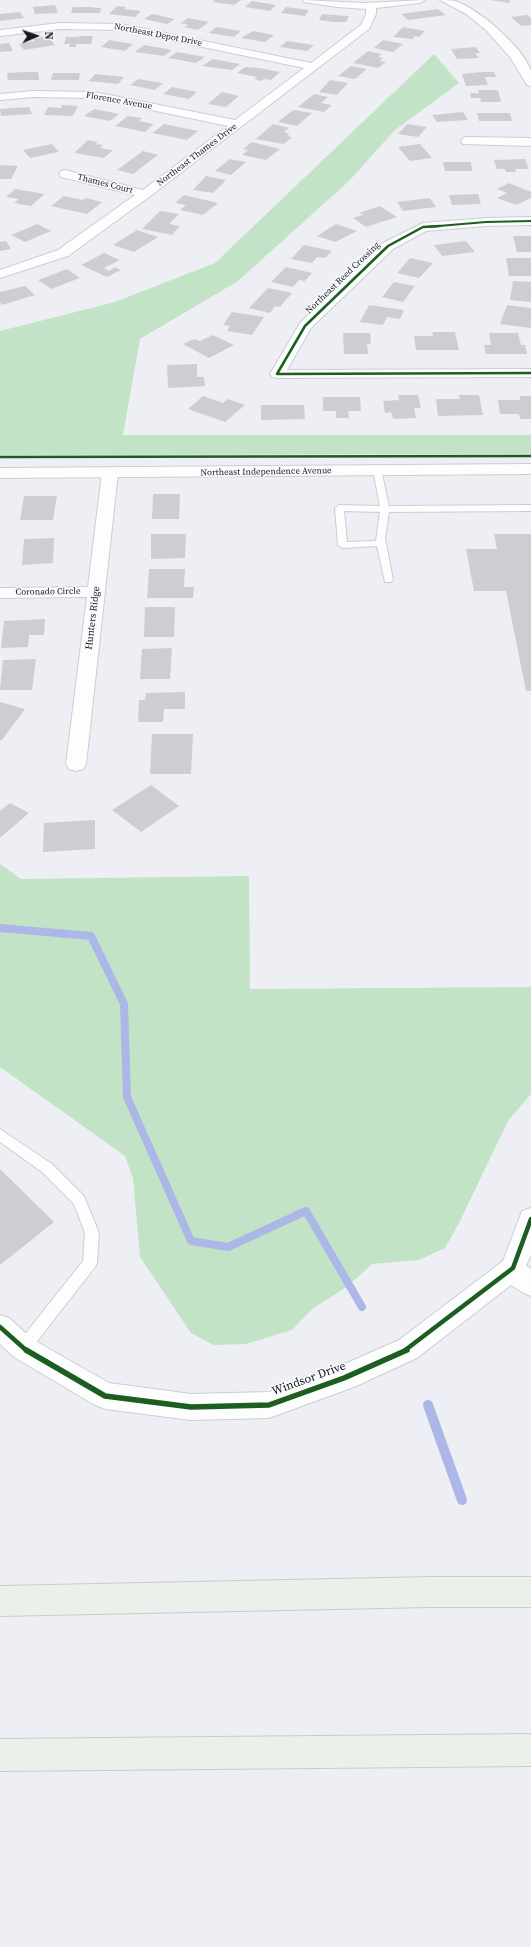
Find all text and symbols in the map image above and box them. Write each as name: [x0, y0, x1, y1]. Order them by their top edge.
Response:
north arrow: [16, 16, 56, 56]
street label: Northeast Depot Drive: [113, 21, 203, 49]
text: N: [41, 31, 56, 40]
street label: Florence Avenue: [85, 90, 153, 112]
street label: Northeast Thames Drive: [155, 121, 239, 189]
street label: Thames Court: [76, 172, 134, 196]
street label: Northeast Reed Crossing: [304, 240, 382, 316]
street label: Northeast Independence Avenue: [200, 465, 332, 479]
street label: Coronado Circle: [15, 586, 81, 598]
street label: Hunters Ridge: [83, 586, 103, 650]
street label: Windsor Drive: [270, 1359, 348, 1399]

